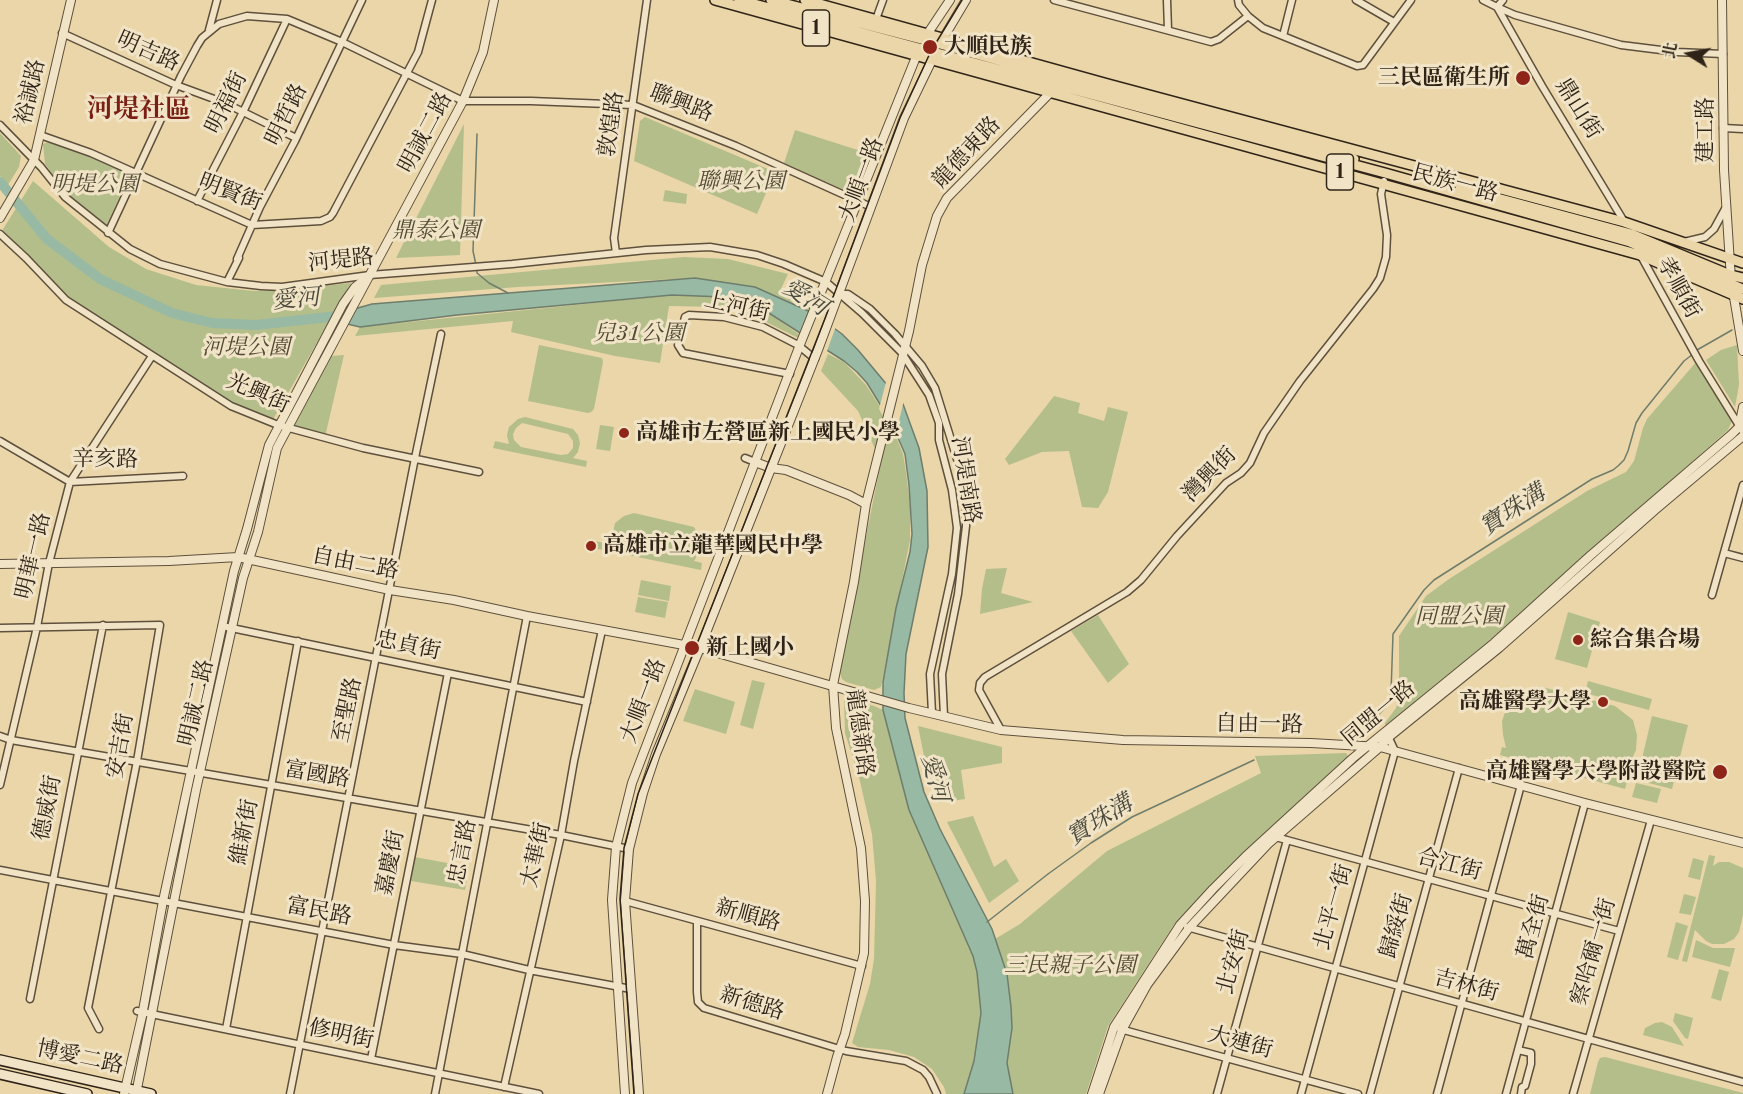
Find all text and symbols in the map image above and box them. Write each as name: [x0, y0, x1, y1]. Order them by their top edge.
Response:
road number: 1: [802, 10, 830, 46]
north arrow: [1659, 24, 1719, 84]
street label: 明吉路: [112, 27, 184, 77]
place label: 大順民族: [944, 34, 1032, 60]
marker: 大順民族: [921, 38, 939, 56]
text: 北: [1662, 41, 1681, 60]
street label: 裕誠路: [11, 57, 51, 127]
place label: 三民區衛生所: [1378, 65, 1510, 91]
street label: 明福街: [201, 68, 253, 138]
marker: 三民區衛生所: [1514, 69, 1532, 87]
street label: 鼎山街: [1549, 74, 1607, 144]
street label: 明哲路: [261, 80, 313, 150]
street label: 聯興路: [645, 80, 717, 128]
street label: 明誠二路: [394, 88, 458, 178]
street label: 敦煌路: [594, 89, 630, 159]
district label: 河堤社區: [87, 94, 191, 126]
street label: 建工路: [1693, 97, 1719, 163]
street label: 龍德東路: [927, 112, 1007, 194]
street label: 大順一路: [835, 134, 889, 226]
road number: 1: [1326, 154, 1354, 190]
street label: 民族一路: [1409, 160, 1501, 208]
street label: 明賢街: [194, 169, 266, 217]
park label: 聯興公園: [697, 169, 785, 195]
park label: 明堤公園: [51, 172, 139, 198]
park label: 鼎泰公園: [392, 218, 480, 244]
street label: 河堤路: [307, 244, 375, 278]
street label: 孝順街: [1650, 253, 1706, 323]
water label: 愛河: [777, 273, 833, 323]
water label: 愛河: [271, 284, 321, 316]
street label: 上河街: [702, 287, 772, 327]
park label: 兒31公園: [593, 321, 685, 347]
park label: 河堤公園: [202, 335, 290, 361]
street label: 光興街: [222, 369, 294, 419]
place label: 高雄市左營區新上國民小學: [636, 420, 900, 446]
marker: 高雄市左營區新上國民小學: [617, 426, 631, 440]
street label: 河堤南路: [945, 434, 985, 526]
street label: 灣興街: [1178, 442, 1242, 508]
street label: 辛亥路: [72, 446, 138, 474]
water label: 寶珠溝: [1475, 479, 1551, 543]
street label: 明華一路: [11, 510, 57, 602]
place label: 高雄市立龍華國民中學: [603, 533, 823, 559]
marker: 高雄市立龍華國民中學: [584, 539, 598, 553]
street label: 自由二路: [309, 543, 401, 585]
park label: 同盟公園: [1415, 604, 1503, 630]
street label: 忠貞街: [373, 626, 443, 666]
place label: 綜合集合場: [1590, 627, 1700, 653]
marker: 綜合集合場: [1571, 633, 1585, 647]
place label: 新上國小: [706, 635, 794, 661]
marker: 新上國小: [683, 639, 701, 657]
street label: 大順一路: [616, 655, 672, 747]
street label: 明誠二路: [174, 657, 220, 749]
street label: 至聖路: [328, 675, 368, 745]
street label: 同盟一路: [1337, 676, 1421, 752]
street label: 龍德新路: [840, 688, 878, 778]
place label: 高雄醫學大學: [1459, 689, 1591, 715]
marker: 高雄醫學大學: [1596, 695, 1610, 709]
street label: 安吉街: [102, 711, 140, 781]
street label: 自由一路: [1215, 711, 1303, 739]
water label: 愛河: [914, 751, 954, 805]
street label: 富國路: [282, 756, 352, 794]
place label: 高雄醫學大學附設醫院: [1486, 759, 1706, 785]
marker: 高雄醫學大學附設醫院: [1711, 763, 1729, 781]
street label: 德威街: [29, 773, 67, 843]
water label: 寶珠溝: [1062, 790, 1138, 852]
street label: 維新街: [226, 797, 264, 867]
street label: 忠言路: [444, 817, 482, 887]
street label: 太華街: [517, 820, 557, 890]
street label: 嘉慶街: [372, 828, 410, 898]
street label: 合江街: [1414, 844, 1484, 886]
street label: 北平一街: [1309, 861, 1359, 953]
street label: 歸綏街: [1375, 891, 1419, 961]
street label: 萬全街: [1513, 892, 1555, 962]
street label: 富民路: [284, 893, 354, 931]
street label: 新順路: [713, 895, 783, 937]
street label: 察哈爾一街: [1566, 895, 1622, 1009]
street label: 北安街: [1213, 927, 1255, 997]
park label: 三民親子公園: [1004, 953, 1136, 979]
street label: 吉林街: [1431, 965, 1501, 1007]
street label: 新德路: [717, 982, 787, 1026]
street label: 修明街: [306, 1015, 376, 1055]
street label: 大連街: [1205, 1022, 1275, 1064]
street label: 博愛二路: [34, 1036, 126, 1080]

